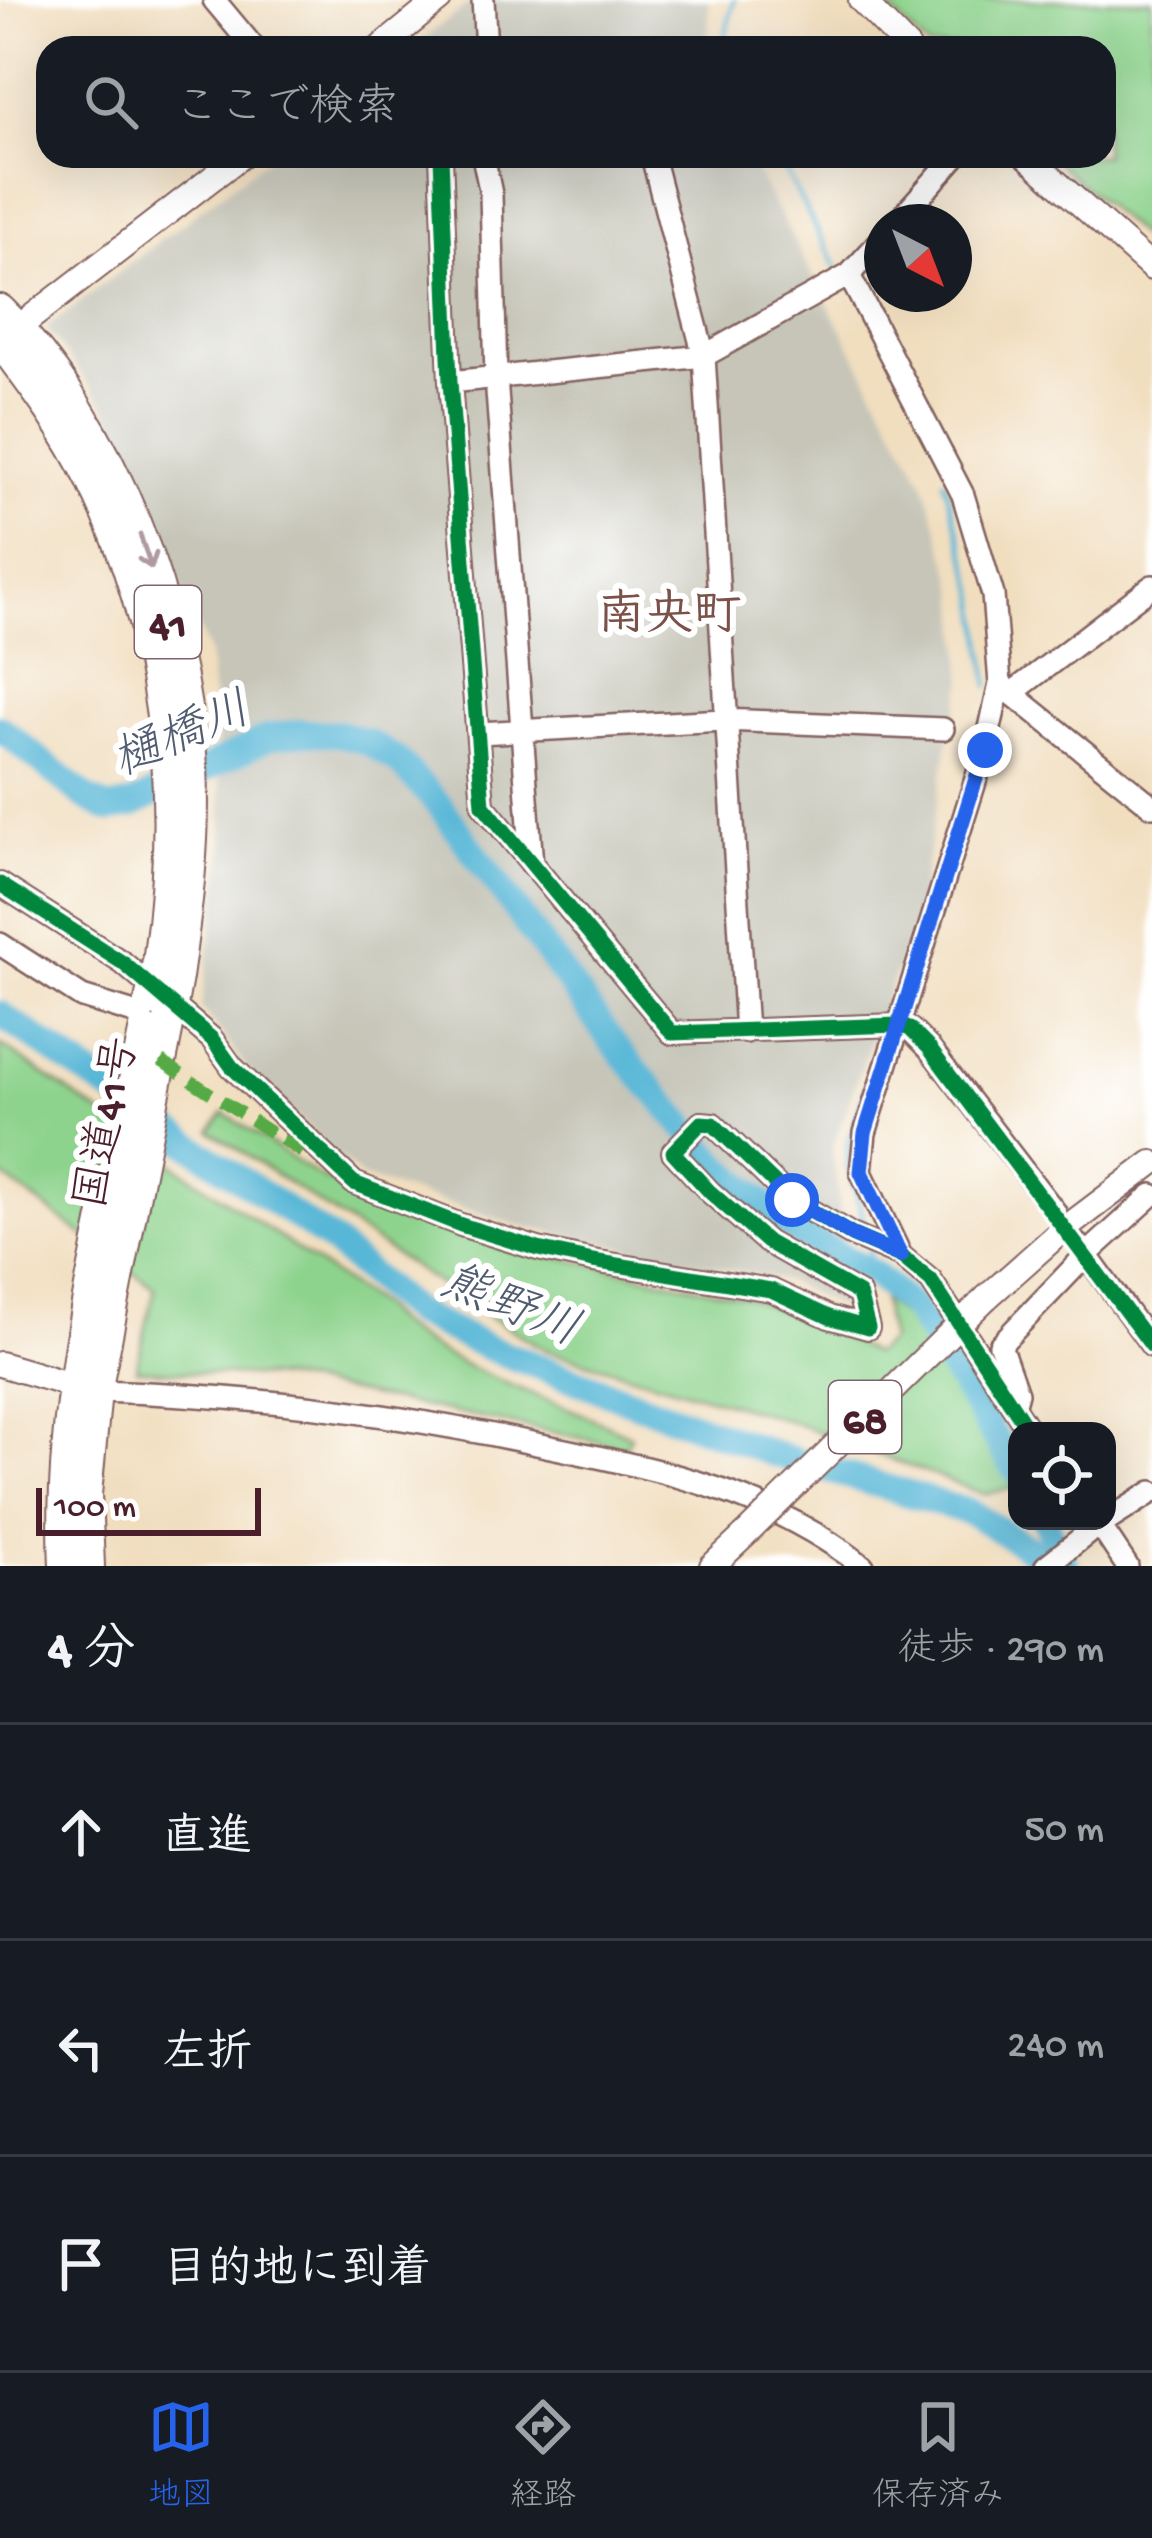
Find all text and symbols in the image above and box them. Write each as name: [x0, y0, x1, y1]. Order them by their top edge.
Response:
search box: [36, 36, 1116, 168]
icon: search: [78, 69, 144, 135]
text: ここで検索: [174, 84, 399, 137]
north arrow: [864, 204, 972, 312]
one-way arrow: [137, 533, 158, 570]
road number: 41: [135, 586, 201, 658]
district label: 南央町: [597, 588, 741, 648]
water label: 樋橋川: [106, 684, 261, 793]
route end: [958, 723, 1012, 777]
street label: 国道41号: [67, 1033, 153, 1214]
route start: [765, 1173, 819, 1227]
water label: 熊野川: [431, 1255, 587, 1363]
road number: 68: [829, 1381, 901, 1453]
map controls: [1008, 1422, 1116, 1530]
button: locate: [1008, 1422, 1116, 1530]
scale bar: [36, 1482, 261, 1535]
text: 100 m: [54, 1490, 136, 1528]
text: 4 分: [48, 1624, 135, 1684]
text: 徒歩 · 290 m: [898, 1629, 1104, 1675]
icon: ahead: [48, 1799, 114, 1865]
text: 50 m: [1024, 1809, 1104, 1855]
text: 直進: [162, 1814, 252, 1867]
icon: left: [48, 2015, 114, 2081]
text: 240 m: [1007, 2025, 1104, 2071]
text: 左折: [162, 2030, 252, 2083]
icon: arrive: [48, 2231, 114, 2297]
text: 目的地に到着: [162, 2246, 432, 2299]
tab: 地図: [148, 2394, 214, 2517]
tab: 経路: [510, 2394, 576, 2517]
tab: 保存済み: [872, 2394, 1004, 2517]

